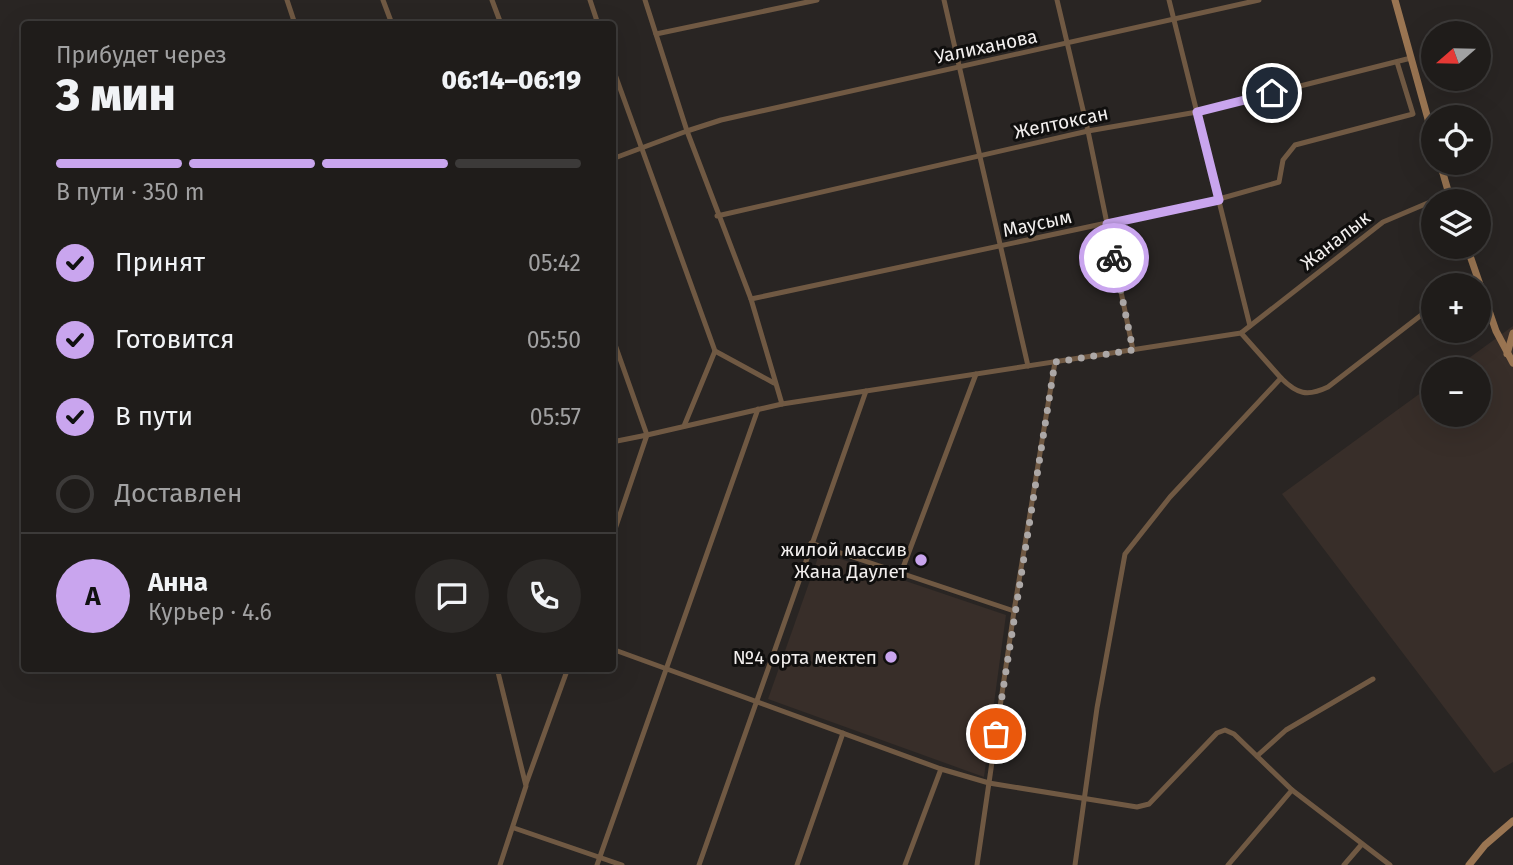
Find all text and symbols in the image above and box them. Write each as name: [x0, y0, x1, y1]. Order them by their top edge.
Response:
north arrow: [1421, 21, 1491, 91]
map controls: [1421, 21, 1491, 427]
street label: Уалиханова: [933, 24, 1040, 69]
text: Прибудет через: [56, 41, 227, 69]
pin: [1242, 63, 1302, 123]
text: 06:14–06:19: [442, 65, 581, 96]
text: 3 мин: [56, 67, 176, 122]
icon: home: [1253, 74, 1291, 112]
street label: Желтоксан: [1012, 101, 1110, 144]
button: locate: [1421, 105, 1491, 175]
text: В пути · 350 m: [56, 178, 205, 206]
button: layers: [1421, 189, 1491, 259]
street label: Маусым: [1001, 205, 1074, 242]
street label: Жаналык: [1296, 206, 1375, 275]
courier: [1079, 223, 1149, 293]
icon: bike: [1095, 239, 1133, 277]
icon: check: [56, 244, 94, 282]
text: Принят: [115, 247, 205, 278]
text: 05:42: [528, 249, 581, 277]
button: +: [1421, 273, 1491, 343]
icon: check: [56, 321, 94, 359]
text: Готовится: [115, 324, 235, 355]
text: 05:50: [527, 326, 581, 354]
button: −: [1421, 357, 1491, 427]
icon: check: [56, 398, 94, 436]
text: В пути: [115, 401, 193, 432]
text: 05:57: [530, 403, 581, 431]
text: Доставлен: [115, 478, 242, 509]
place label: жилой массив Жана Даулет: [780, 538, 907, 583]
marker: жилой массив Жана Даулет: [913, 552, 929, 568]
button: chat: [415, 559, 489, 633]
button: phone: [507, 559, 581, 633]
text: Анна: [148, 567, 208, 598]
text: А: [85, 581, 101, 612]
text: Курьер · 4.6: [148, 598, 272, 626]
place label: №4 орта мектеп: [733, 646, 877, 669]
marker: №4 орта мектеп: [883, 649, 899, 665]
pin: [966, 704, 1026, 764]
icon: bag: [977, 715, 1015, 753]

